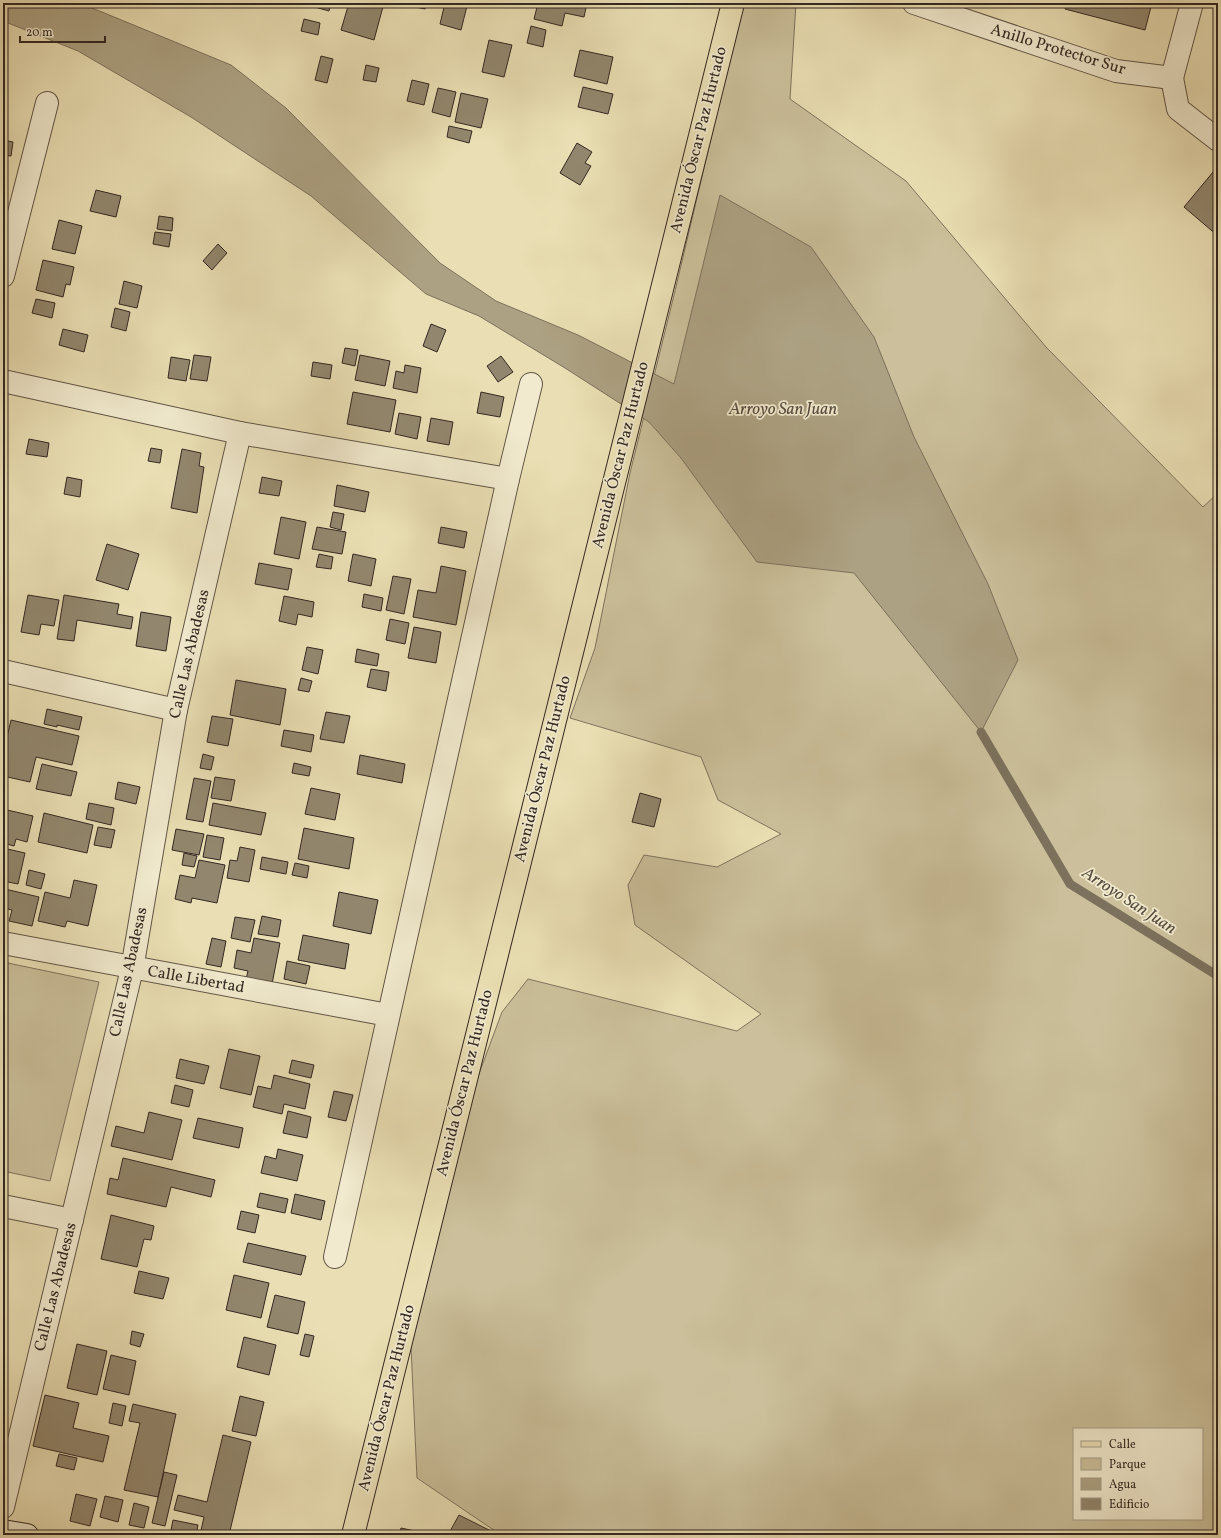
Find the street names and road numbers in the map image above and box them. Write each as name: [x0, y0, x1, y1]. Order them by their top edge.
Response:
street label: Anillo Protector Sur: [988, 19, 1128, 81]
street label: Avenida Óscar Paz Hurtado: [665, 44, 733, 236]
street label: Avenida Óscar Paz Hurtado: [587, 359, 655, 551]
street label: Calle Las Abadesas: [164, 587, 216, 721]
street label: Avenida Óscar Paz Hurtado: [509, 673, 577, 865]
street label: Calle Las Abadesas: [105, 905, 154, 1039]
street label: Calle Libertad: [146, 961, 246, 999]
street label: Avenida Óscar Paz Hurtado: [431, 987, 499, 1179]
street label: Calle Las Abadesas: [29, 1220, 83, 1354]
street label: Avenida Óscar Paz Hurtado: [353, 1302, 421, 1494]

